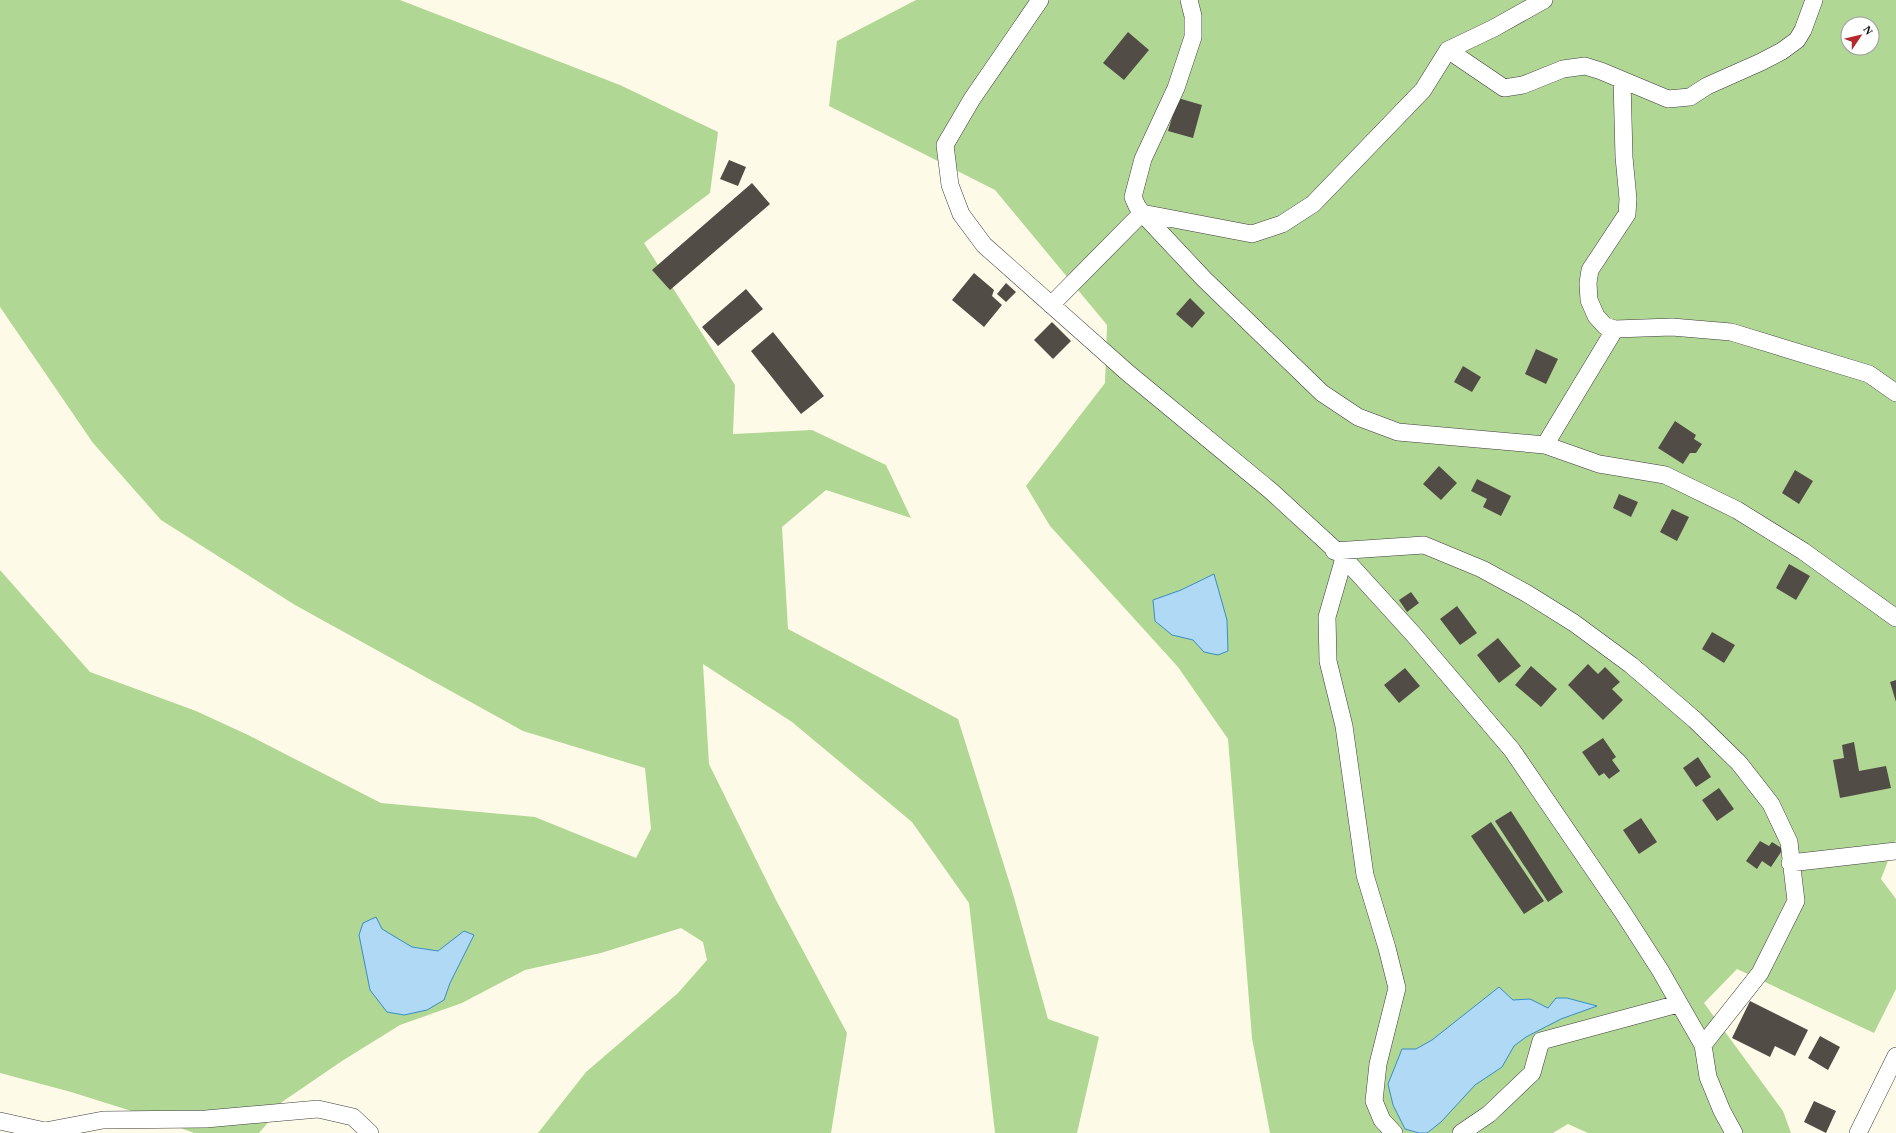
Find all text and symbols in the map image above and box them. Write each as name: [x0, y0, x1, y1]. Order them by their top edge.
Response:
north arrow: [1840, 16, 1880, 56]
text: N: [1861, 24, 1875, 37]

